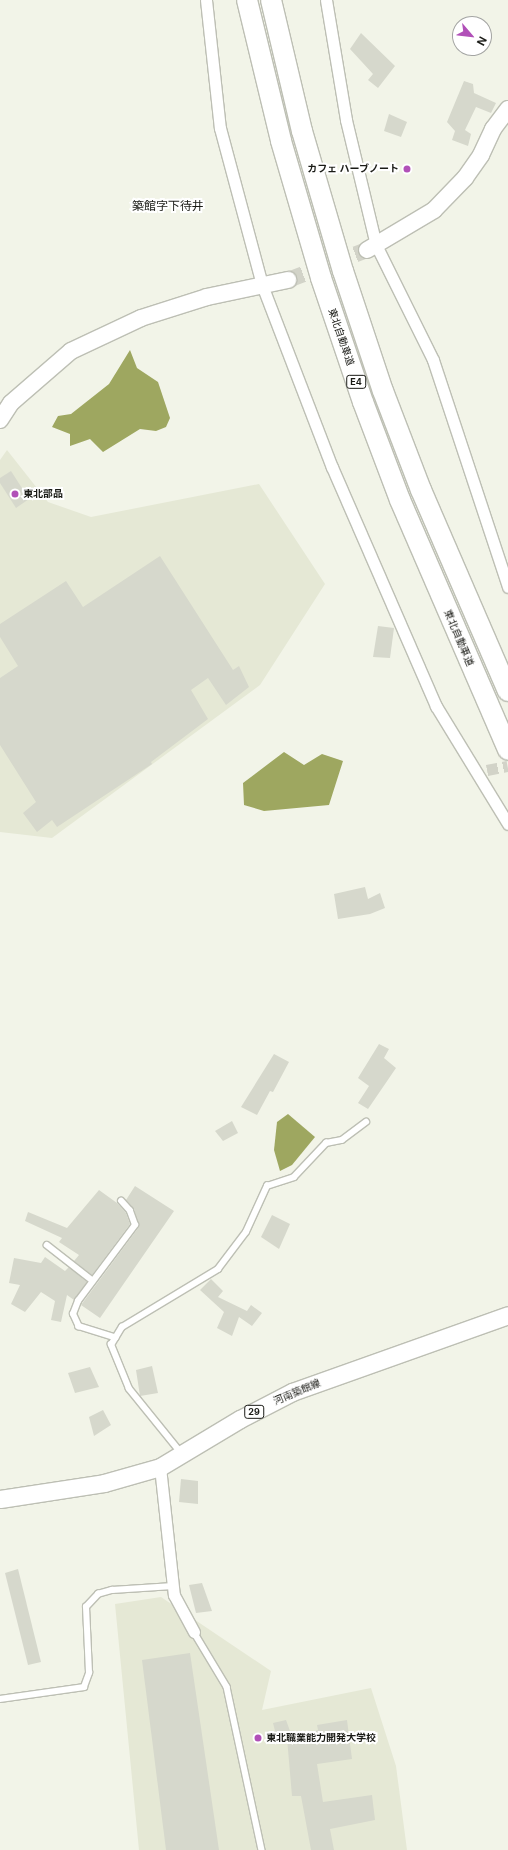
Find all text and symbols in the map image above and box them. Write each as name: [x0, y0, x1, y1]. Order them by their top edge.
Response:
north arrow: [452, 16, 492, 56]
text: N: [474, 34, 490, 48]
place label: カフェ ハーブノート: [307, 163, 399, 175]
marker: カフェ ハーブノート: [402, 164, 412, 174]
district label: 築館字下待井: [132, 199, 204, 213]
street label: 東北自動車道: [326, 307, 356, 367]
road number: E4: [346, 375, 366, 389]
place label: 東北部品: [23, 488, 63, 500]
marker: 東北部品: [10, 489, 20, 499]
street label: 東北自動車道: [442, 608, 476, 668]
street label: 河南築館線: [272, 1377, 322, 1407]
road number: 29: [244, 1405, 264, 1419]
place label: 東北職業能力開発大学校: [266, 1732, 376, 1744]
marker: 東北職業能力開発大学校: [253, 1733, 263, 1743]

